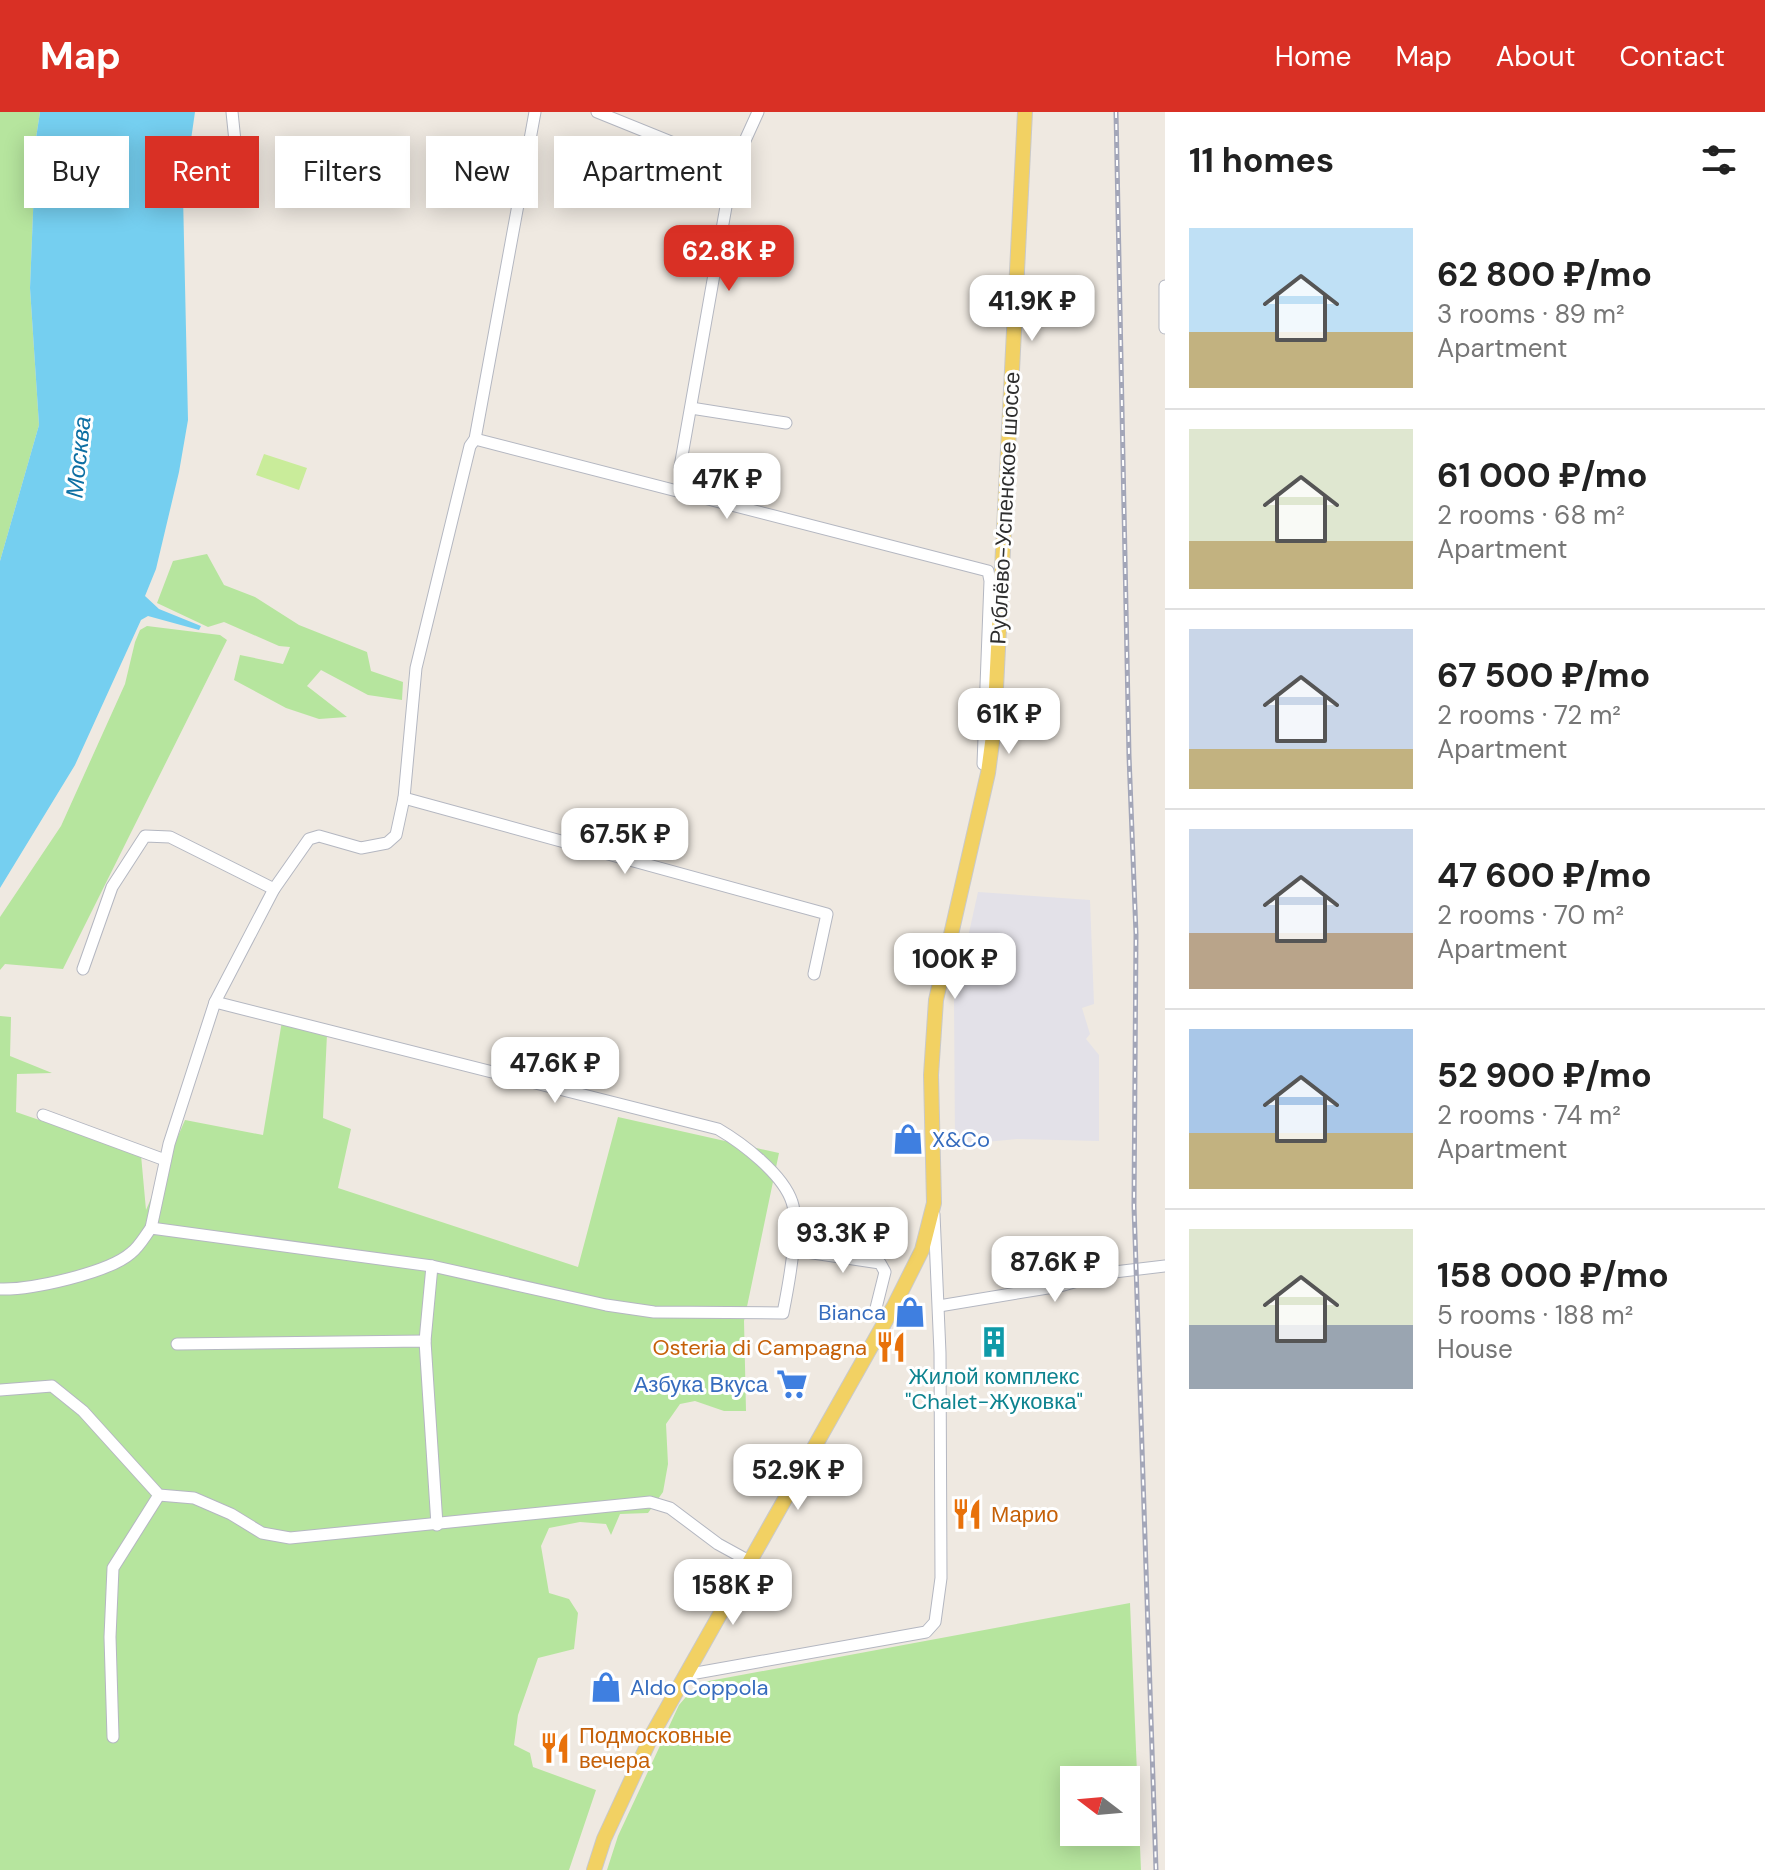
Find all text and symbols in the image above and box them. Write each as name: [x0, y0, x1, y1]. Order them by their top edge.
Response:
text: Map: [40, 31, 121, 81]
text: Home: [1275, 38, 1351, 75]
text: Map: [1395, 38, 1452, 75]
text: About: [1496, 38, 1575, 75]
text: Contact: [1619, 38, 1725, 75]
chip: Buy: [24, 136, 129, 208]
chip: Rent: [145, 136, 259, 208]
chip: Filters: [275, 136, 410, 208]
chip: New: [426, 136, 538, 208]
chip: Apartment: [554, 136, 751, 208]
text: 11 homes: [1189, 138, 1334, 183]
icon: filters: [1697, 138, 1741, 182]
pin: 62.8K ₽: [655, 225, 803, 293]
text: 62.8K ₽: [682, 234, 776, 268]
text: 62 800 ₽/mo: [1437, 252, 1652, 297]
icon: home: [1253, 260, 1349, 356]
pin: 41.9K ₽: [958, 275, 1106, 343]
text: 41.9K ₽: [988, 284, 1076, 318]
text: 3 rooms · 89 m²: [1437, 297, 1625, 331]
text: Apartment: [1437, 331, 1568, 365]
street label: Рублёво-Успенское шоссе: [983, 371, 1027, 645]
water label: Москва: [58, 415, 98, 499]
pin: 47K ₽: [671, 453, 783, 521]
text: 61 000 ₽/mo: [1437, 453, 1648, 498]
icon: home: [1253, 461, 1349, 557]
text: 47K ₽: [692, 462, 762, 496]
text: 2 rooms · 68 m²: [1437, 498, 1625, 532]
text: Apartment: [1437, 532, 1568, 566]
text: 67 500 ₽/mo: [1437, 653, 1650, 698]
icon: home: [1253, 661, 1349, 757]
pin: 61K ₽: [953, 688, 1065, 756]
text: 61K ₽: [976, 697, 1042, 731]
text: 2 rooms · 72 m²: [1437, 698, 1621, 732]
text: Apartment: [1437, 732, 1568, 766]
pin: 67.5K ₽: [551, 808, 699, 876]
text: 67.5K ₽: [579, 817, 671, 851]
text: 47 600 ₽/mo: [1437, 853, 1652, 898]
icon: home: [1253, 861, 1349, 957]
text: 2 rooms · 70 m²: [1437, 898, 1624, 932]
text: Apartment: [1437, 932, 1568, 966]
pin: 100K ₽: [890, 933, 1020, 1001]
text: 100K ₽: [912, 942, 998, 976]
pin: 47.6K ₽: [481, 1037, 629, 1105]
text: 47.6K ₽: [509, 1046, 601, 1080]
text: 52 900 ₽/mo: [1437, 1053, 1652, 1098]
icon: home: [1253, 1061, 1349, 1157]
text: 2 rooms · 74 m²: [1437, 1098, 1621, 1132]
shop icon: X&Co: [891, 1122, 925, 1156]
place label: X&Co: [932, 1125, 990, 1154]
text: Apartment: [1437, 1132, 1568, 1166]
pin: 93.3K ₽: [769, 1207, 917, 1275]
text: 93.3K ₽: [796, 1216, 890, 1250]
pin: 87.6K ₽: [981, 1236, 1129, 1304]
text: 87.6K ₽: [1010, 1245, 1100, 1279]
text: 158 000 ₽/mo: [1437, 1253, 1669, 1298]
icon: home: [1253, 1261, 1349, 1357]
shop icon: Bianca: [893, 1295, 927, 1329]
place label: Bianca: [818, 1298, 886, 1327]
text: 5 rooms · 188 m²: [1437, 1298, 1633, 1332]
building icon: Жилой комплекс "Chalet-Жуковка": [977, 1325, 1011, 1359]
restaurant icon: Osteria di Campagna: [874, 1330, 908, 1364]
text: House: [1437, 1332, 1513, 1366]
place label: Osteria di Campagna: [652, 1333, 867, 1362]
place label: Жилой комплекс "Chalet-Жуковка": [905, 1362, 1083, 1416]
supermarket icon: Азбука Вкуса: [775, 1367, 809, 1401]
place label: Азбука Вкуса: [634, 1370, 769, 1399]
pin: 52.9K ₽: [724, 1444, 872, 1512]
text: 52.9K ₽: [751, 1453, 845, 1487]
restaurant icon: Марио: [950, 1497, 984, 1531]
place label: Марио: [991, 1500, 1059, 1529]
pin: 158K ₽: [668, 1559, 798, 1627]
text: 158K ₽: [692, 1568, 774, 1602]
shop icon: Aldo Coppola: [589, 1670, 623, 1704]
place label: Aldo Coppola: [630, 1673, 769, 1702]
place label: Подмосковные вечера: [579, 1721, 732, 1775]
restaurant icon: Подмосковные вечера: [538, 1731, 572, 1765]
north arrow: [1060, 1766, 1140, 1846]
map controls: [1060, 1766, 1140, 1846]

